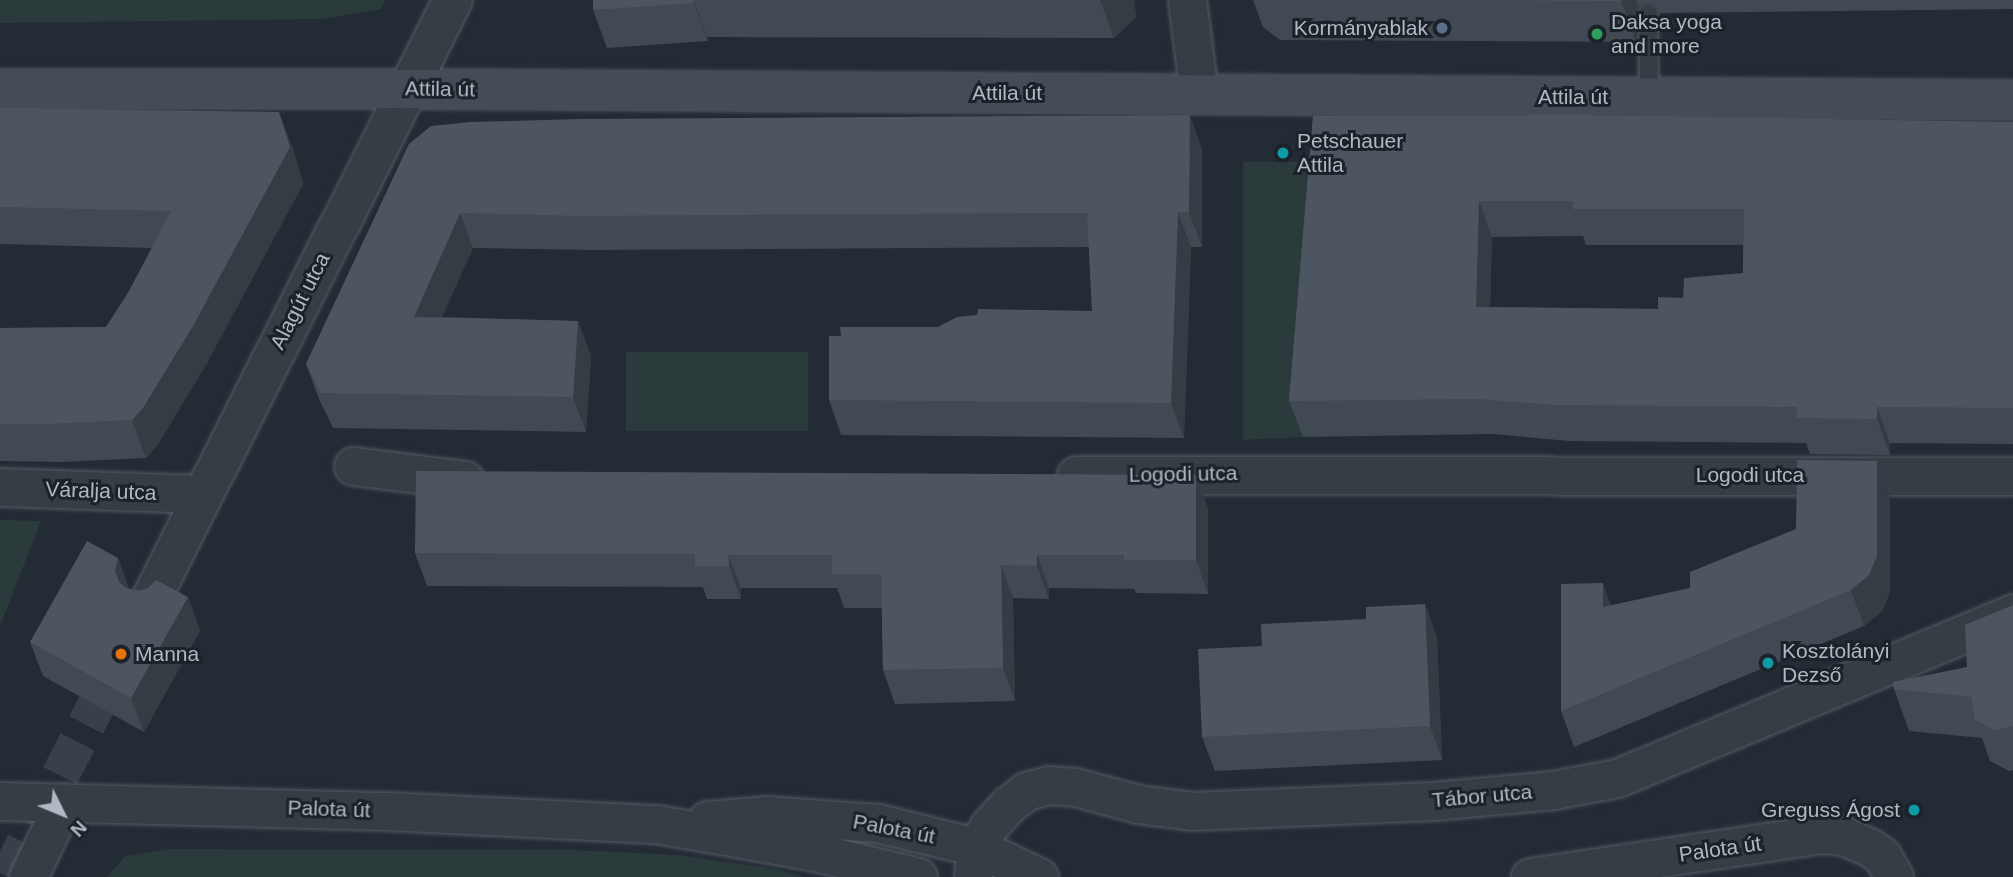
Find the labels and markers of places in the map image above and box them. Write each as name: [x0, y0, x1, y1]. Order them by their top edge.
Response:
place label: Daksa yoga and more: [1611, 9, 1722, 59]
place label: Kormányablak: [1294, 15, 1428, 41]
marker: Kormányablak: [1434, 20, 1450, 36]
marker: Daksa yoga and more: [1589, 26, 1605, 42]
place label: Petschauer Attila: [1297, 128, 1403, 178]
marker: Petschauer Attila: [1275, 145, 1291, 161]
place label: Kosztolányi Dezső: [1782, 638, 1889, 688]
place label: Manna: [135, 641, 199, 667]
marker: Manna: [113, 646, 129, 662]
marker: Kosztolányi Dezső: [1760, 655, 1776, 671]
place label: Greguss Ágost: [1761, 797, 1900, 823]
marker: Greguss Ágost: [1906, 802, 1922, 818]

